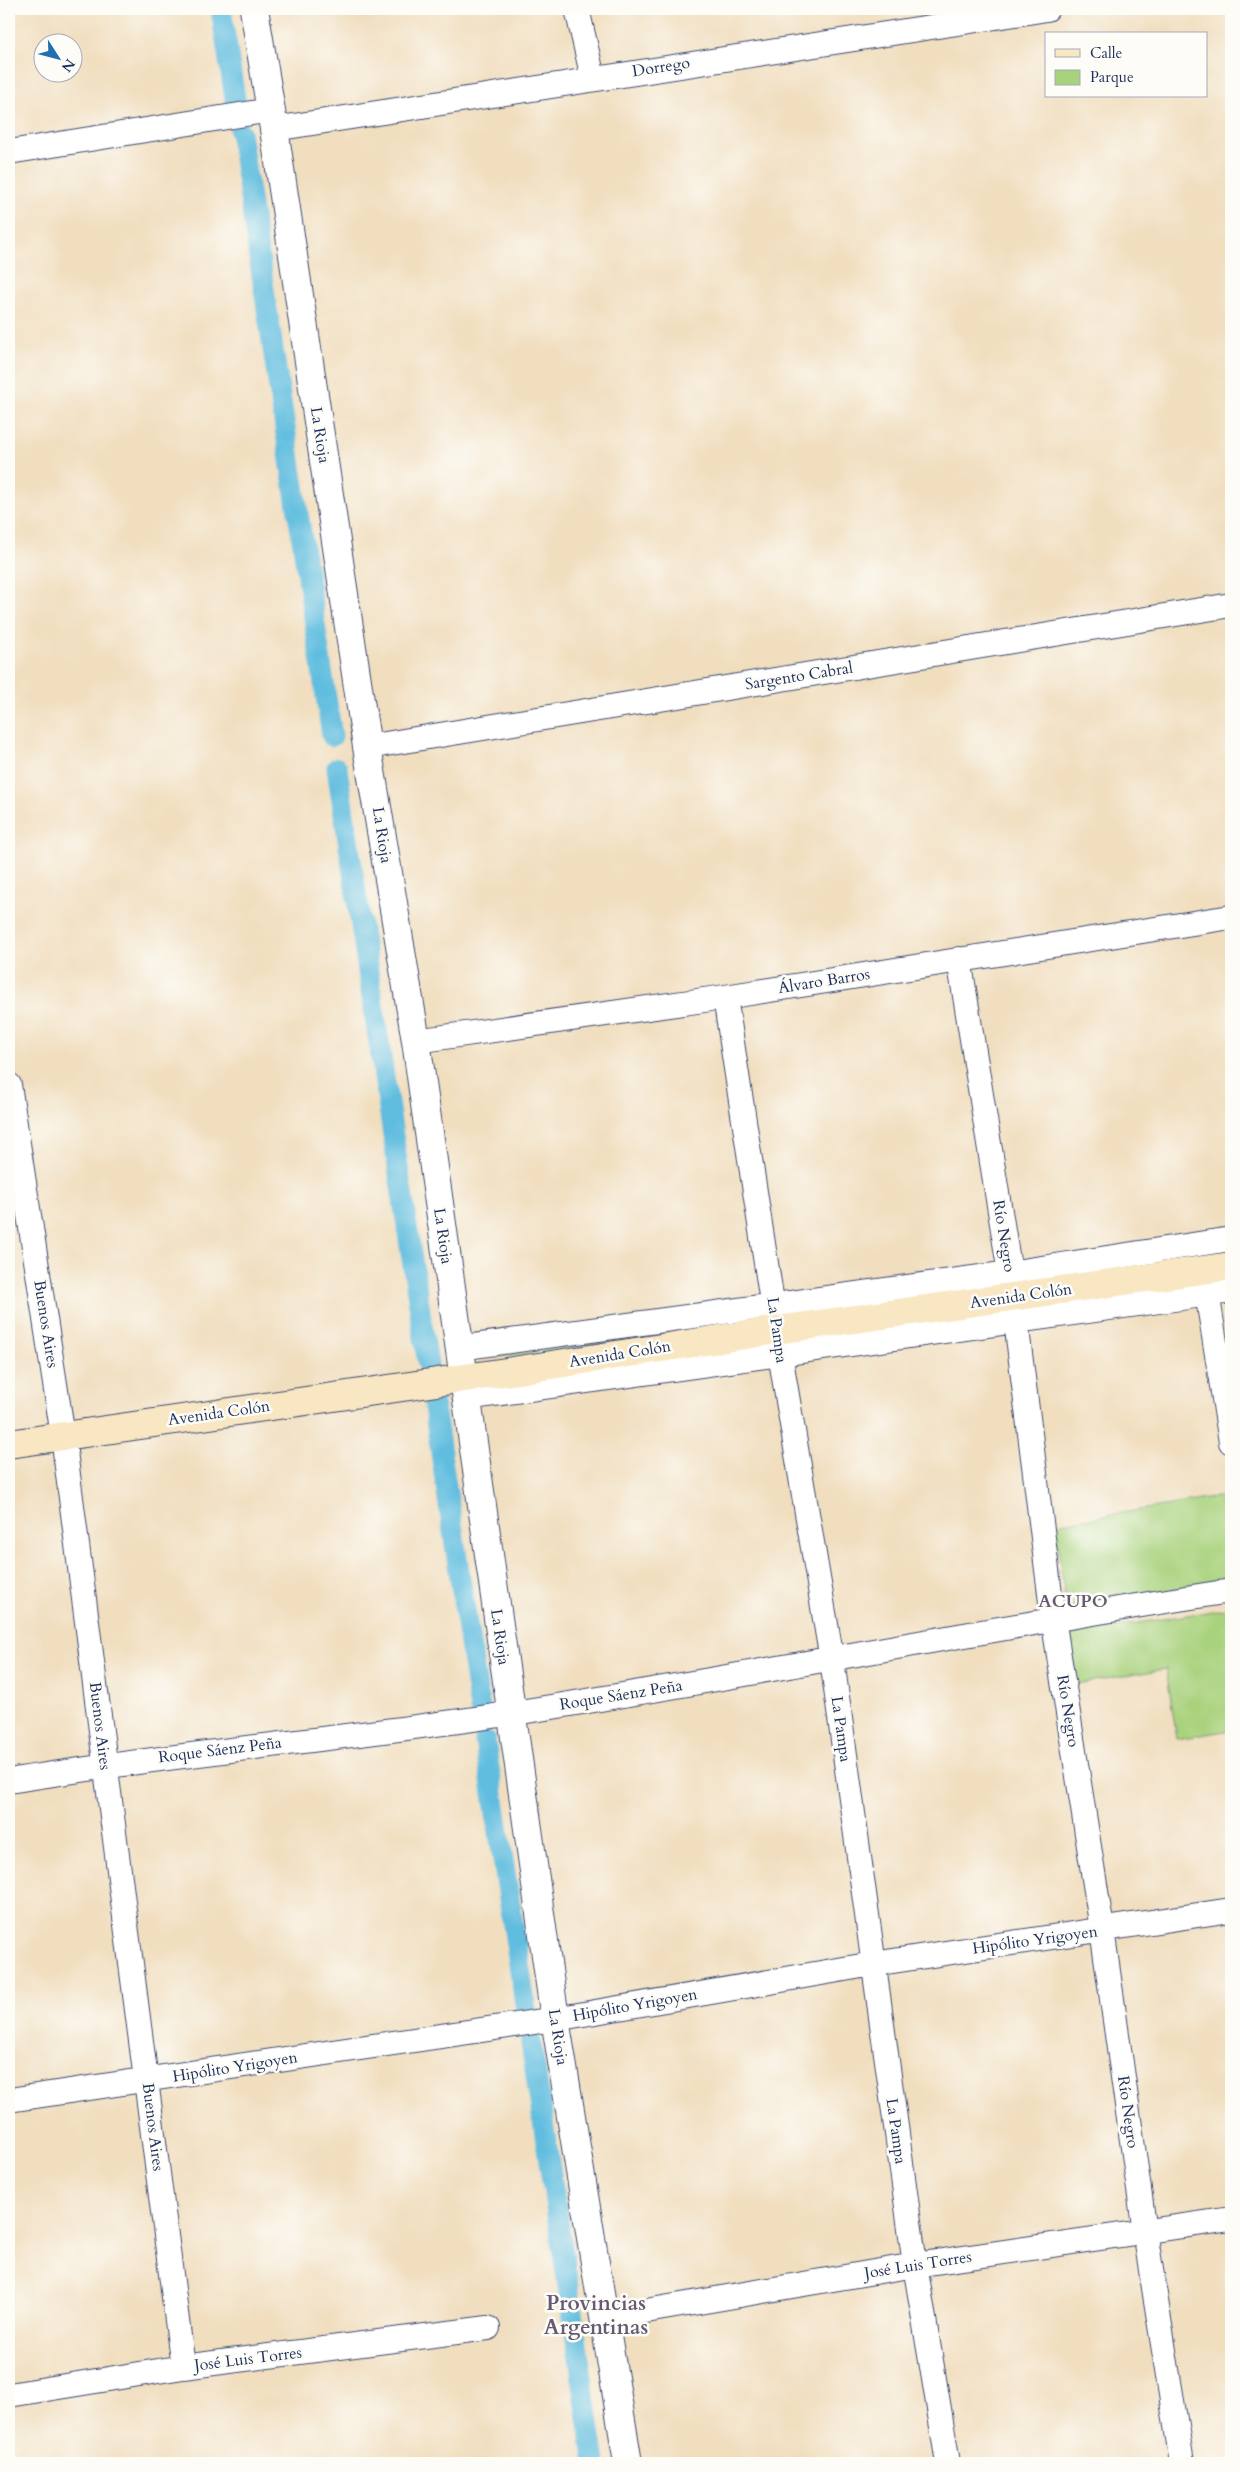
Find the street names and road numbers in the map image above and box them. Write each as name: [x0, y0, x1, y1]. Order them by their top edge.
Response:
street label: Dorrego: [631, 52, 692, 82]
street label: La Rioja: [305, 405, 335, 465]
street label: Sargento Cabral: [744, 657, 854, 695]
street label: La Rioja: [367, 805, 397, 865]
street label: Álvaro Barros: [776, 963, 872, 999]
street label: Río Negro: [987, 1198, 1021, 1274]
street label: La Rioja: [428, 1206, 458, 1266]
street label: Buenos Aires: [28, 1278, 64, 1370]
street label: Avenida Colón: [969, 1278, 1073, 1314]
street label: La Pampa: [761, 1296, 793, 1364]
street label: Avenida Colón: [568, 1335, 672, 1373]
street label: Avenida Colón: [167, 1395, 271, 1431]
street label: La Rioja: [485, 1607, 515, 1667]
street label: Río Negro: [1051, 1673, 1085, 1749]
street label: Roque Sáenz Peña: [558, 1674, 684, 1716]
street label: Buenos Aires: [84, 1681, 116, 1771]
street label: La Pampa: [825, 1695, 857, 1763]
street label: Roque Sáenz Peña: [157, 1732, 283, 1768]
street label: Hipólito Yrigoyen: [971, 1920, 1099, 1960]
street label: Hipólito Yrigoyen: [571, 1983, 699, 2027]
street label: La Rioja: [543, 2007, 573, 2067]
street label: Hipólito Yrigoyen: [171, 2046, 299, 2088]
street label: Río Negro: [1112, 2074, 1144, 2150]
street label: Buenos Aires: [137, 2082, 169, 2172]
street label: La Pampa: [880, 2097, 912, 2165]
street label: José Luis Torres: [861, 2246, 973, 2285]
street label: José Luis Torres: [191, 2341, 303, 2377]

